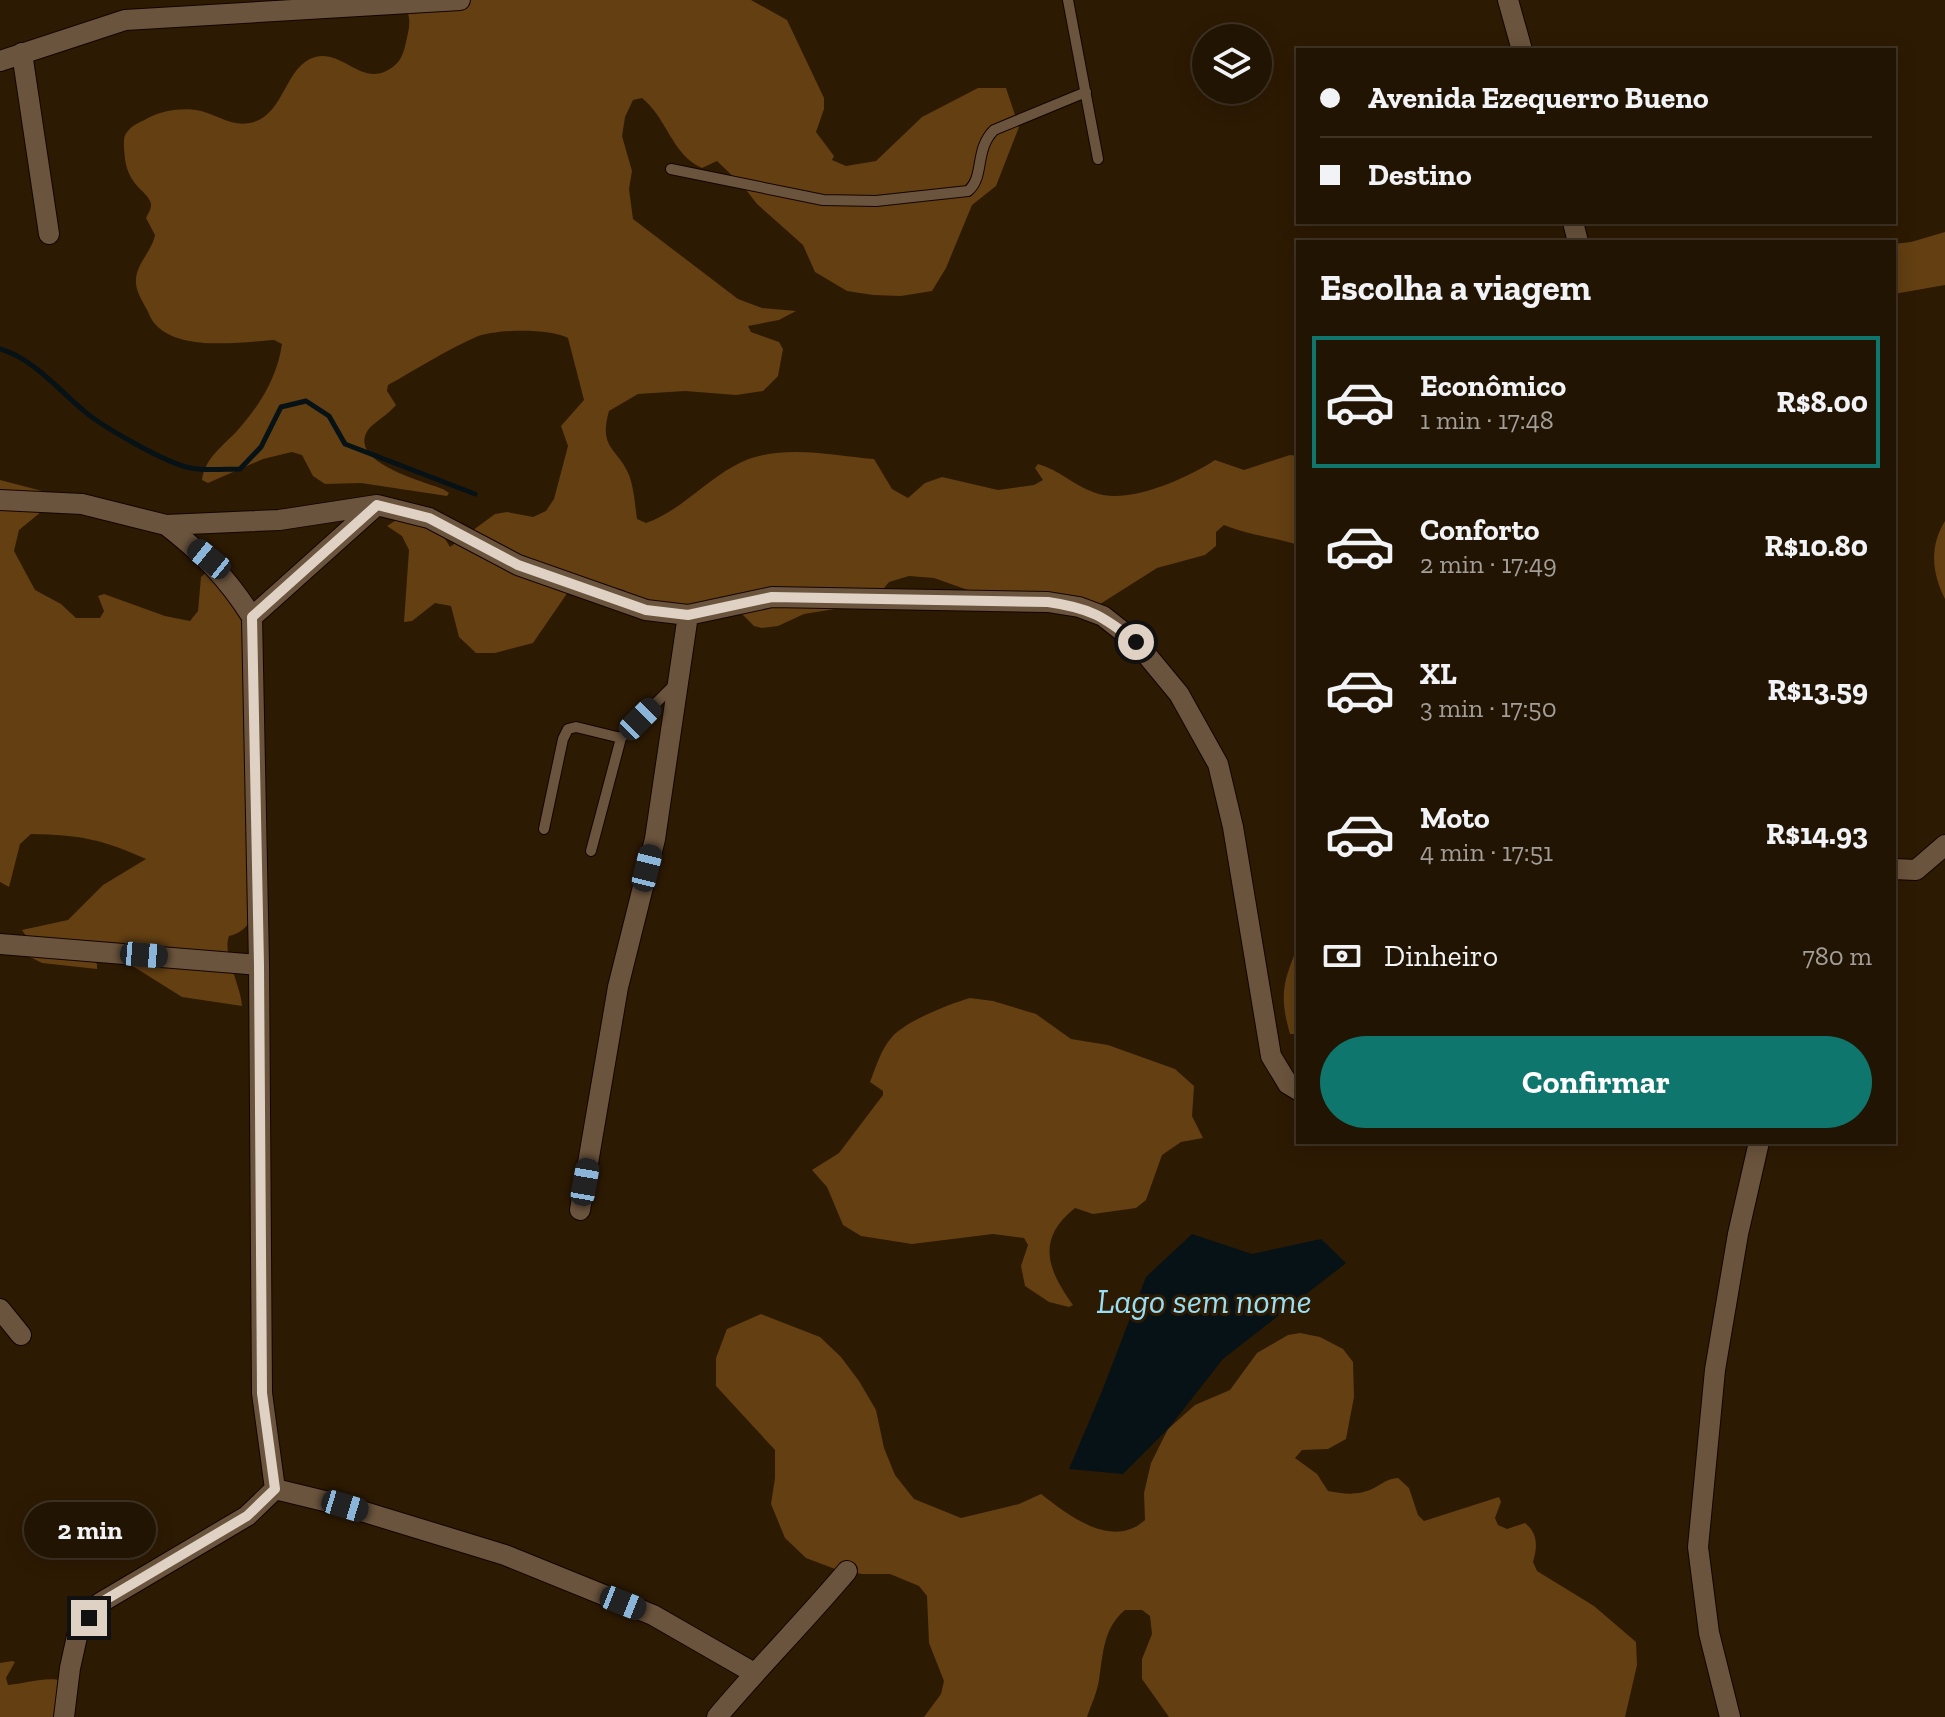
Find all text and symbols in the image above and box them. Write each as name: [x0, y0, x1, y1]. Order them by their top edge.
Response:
map controls: [1192, 24, 1272, 104]
button: layers: [1192, 24, 1272, 104]
text: Avenida Ezequerro Bueno: [1368, 80, 1709, 116]
text: Destino: [1368, 157, 1472, 193]
text: Escolha a viagem: [1320, 266, 1591, 309]
icon: car: [1324, 366, 1396, 438]
text: Econômico: [1420, 368, 1566, 404]
text: R$8.00: [1777, 384, 1868, 420]
text: 1 min · 17:48: [1420, 404, 1554, 436]
icon: car: [1324, 510, 1396, 582]
text: Conforto: [1420, 512, 1539, 548]
text: R$10.80: [1764, 528, 1868, 564]
car: [183, 535, 235, 583]
text: 2 min · 17:49: [1420, 548, 1557, 580]
route start: [1118, 624, 1154, 660]
icon: car: [1324, 654, 1396, 726]
text: XL: [1420, 656, 1457, 692]
text: R$13.59: [1767, 672, 1868, 708]
text: 3 min · 17:50: [1420, 692, 1557, 724]
car: [615, 694, 665, 744]
icon: car: [1324, 798, 1396, 870]
text: Moto: [1420, 800, 1490, 836]
text: R$14.93: [1766, 816, 1868, 852]
text: 4 min · 17:51: [1420, 836, 1553, 868]
car: [630, 842, 664, 894]
icon: cash: [1320, 934, 1364, 978]
text: Dinheiro: [1384, 938, 1498, 974]
text: 780 m: [1802, 940, 1872, 972]
car: [119, 941, 169, 969]
button: Confirmar: [1320, 1036, 1872, 1128]
car: [569, 1156, 601, 1208]
water label: Lago sem nome: [1096, 1281, 1312, 1322]
car: [319, 1488, 371, 1524]
callout: 2 min: [23, 1502, 155, 1558]
text: 2 min: [58, 1514, 122, 1546]
car: [596, 1583, 650, 1623]
route end: [71, 1600, 107, 1636]

